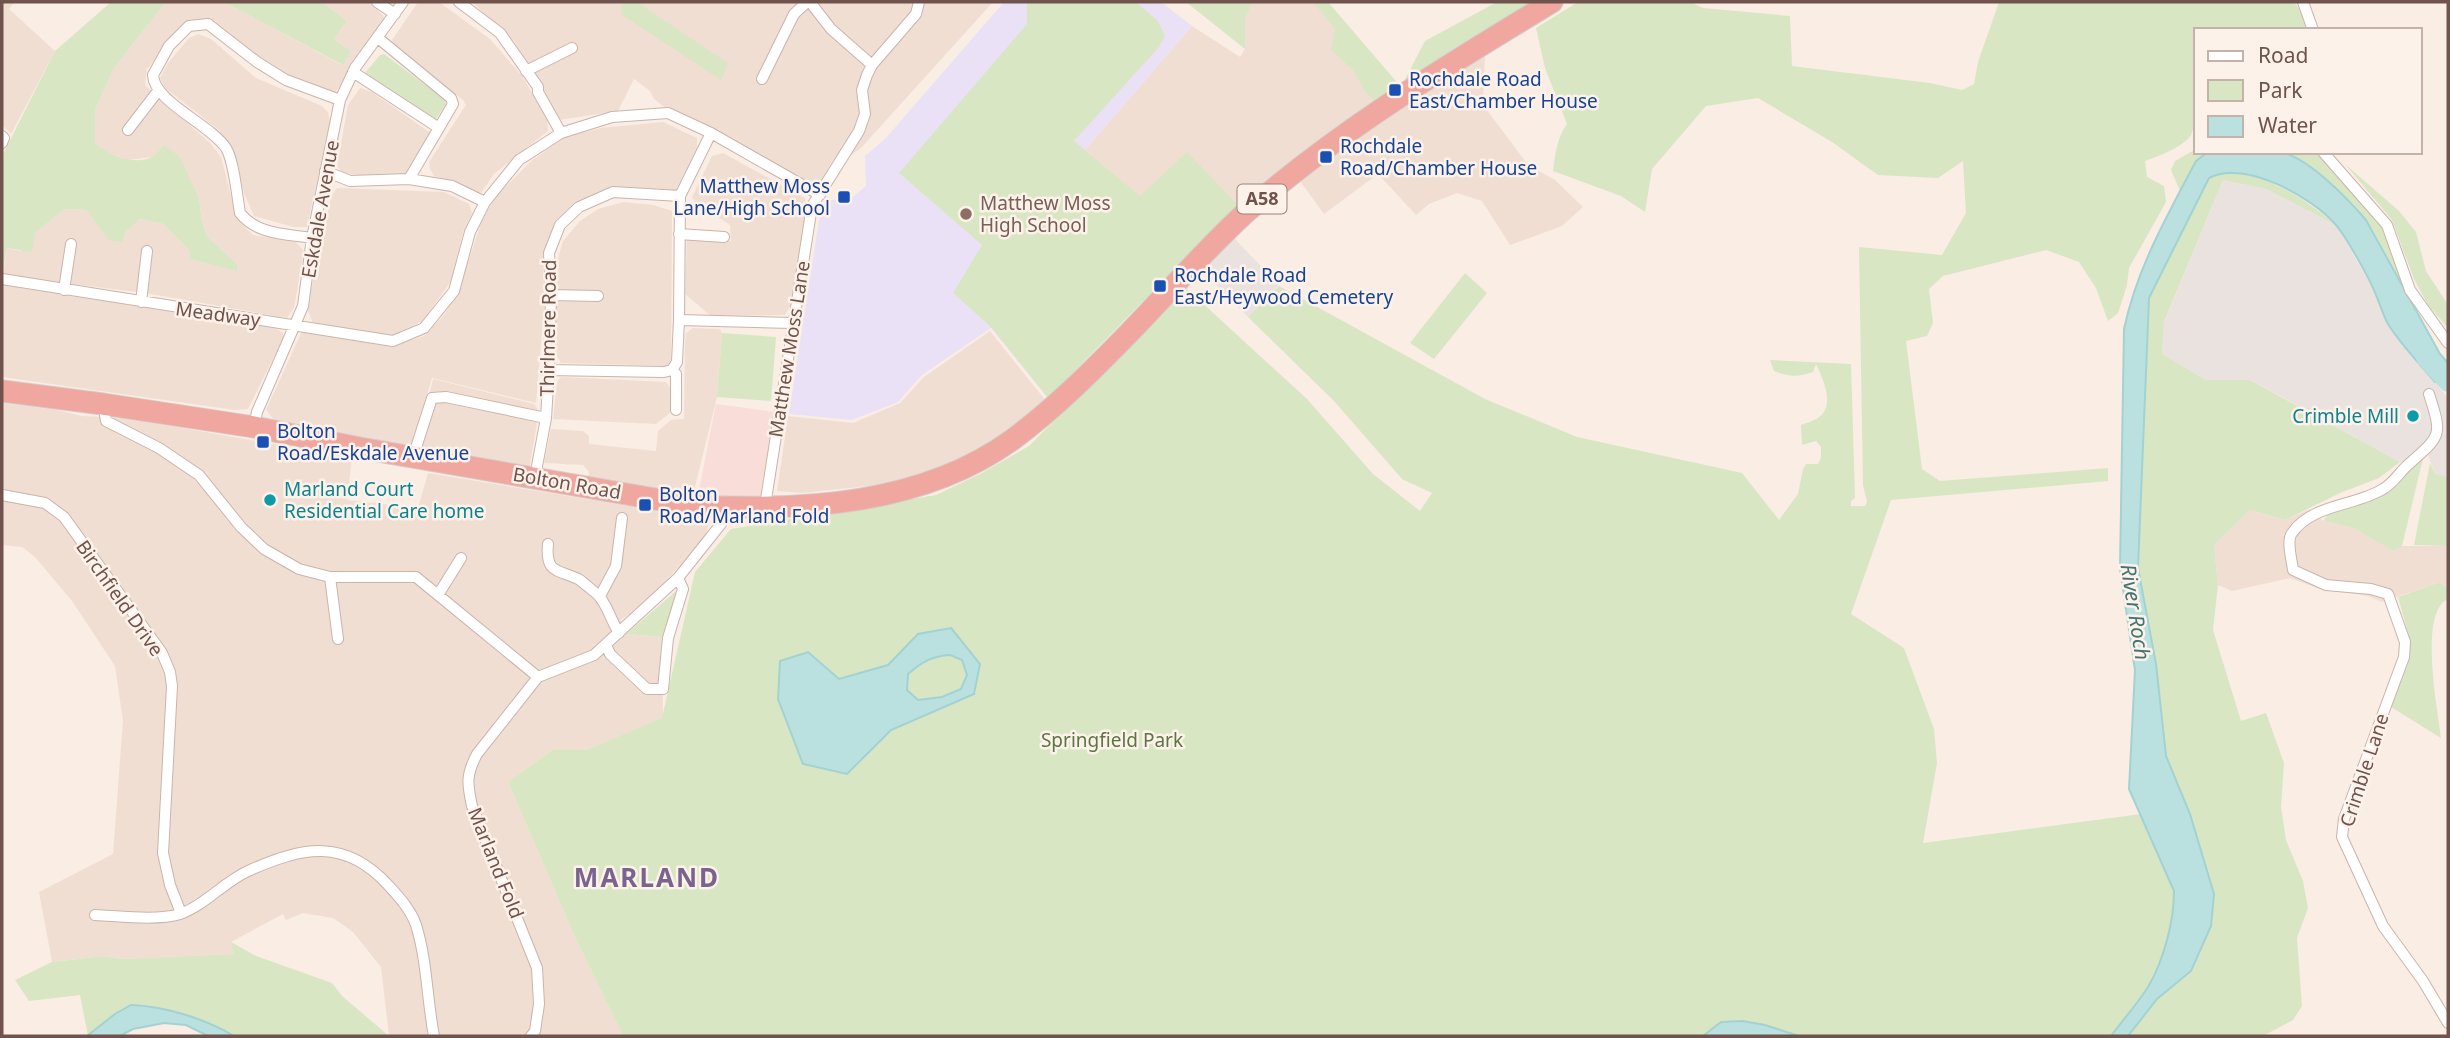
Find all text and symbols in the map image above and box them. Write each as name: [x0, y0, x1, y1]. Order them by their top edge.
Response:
legend: [2194, 28, 2422, 154]
text: Road: [2258, 41, 2308, 69]
place label: Rochdale Road East/Chamber House: [1409, 66, 1598, 114]
text: Park: [2258, 76, 2303, 104]
marker: Rochdale Road East/Chamber House: [1387, 82, 1403, 98]
text: Water: [2258, 111, 2317, 139]
place label: Rochdale Road/Chamber House: [1340, 133, 1537, 181]
street label: Eskdale Avenue: [295, 138, 345, 280]
marker: Rochdale Road/Chamber House: [1318, 149, 1334, 165]
place label: Matthew Moss Lane/High School: [673, 173, 830, 221]
road number: A58: [1238, 184, 1286, 214]
marker: Matthew Moss Lane/High School: [836, 189, 852, 205]
place label: Matthew Moss High School: [980, 190, 1111, 238]
marker: Matthew Moss High School: [958, 206, 974, 222]
street label: Thirlmere Road: [534, 259, 562, 397]
street label: Matthew Moss Lane: [762, 259, 816, 439]
place label: Rochdale Road East/Heywood Cemetery: [1174, 262, 1394, 310]
marker: Rochdale Road East/Heywood Cemetery: [1152, 278, 1168, 294]
street label: Meadway: [174, 295, 262, 333]
place label: Crimble Mill: [2292, 403, 2399, 429]
marker: Crimble Mill: [2405, 408, 2421, 424]
place label: Bolton Road/Eskdale Avenue: [277, 418, 469, 466]
marker: Bolton Road/Eskdale Avenue: [255, 434, 271, 450]
street label: Bolton Road: [511, 461, 623, 505]
place label: Marland Court Residential Care home: [284, 476, 484, 524]
place label: Bolton Road/Marland Fold: [659, 481, 829, 529]
marker: Marland Court Residential Care home: [262, 492, 278, 508]
marker: Bolton Road/Marland Fold: [637, 497, 653, 513]
street label: Birchfield Drive: [70, 535, 170, 661]
water label: River Roch: [2115, 562, 2157, 662]
street label: Crimble Lane: [2333, 710, 2395, 830]
park label: Springfield Park: [1041, 727, 1183, 753]
street label: Marland Fold: [462, 804, 530, 922]
district label: MARLAND: [574, 859, 720, 895]

